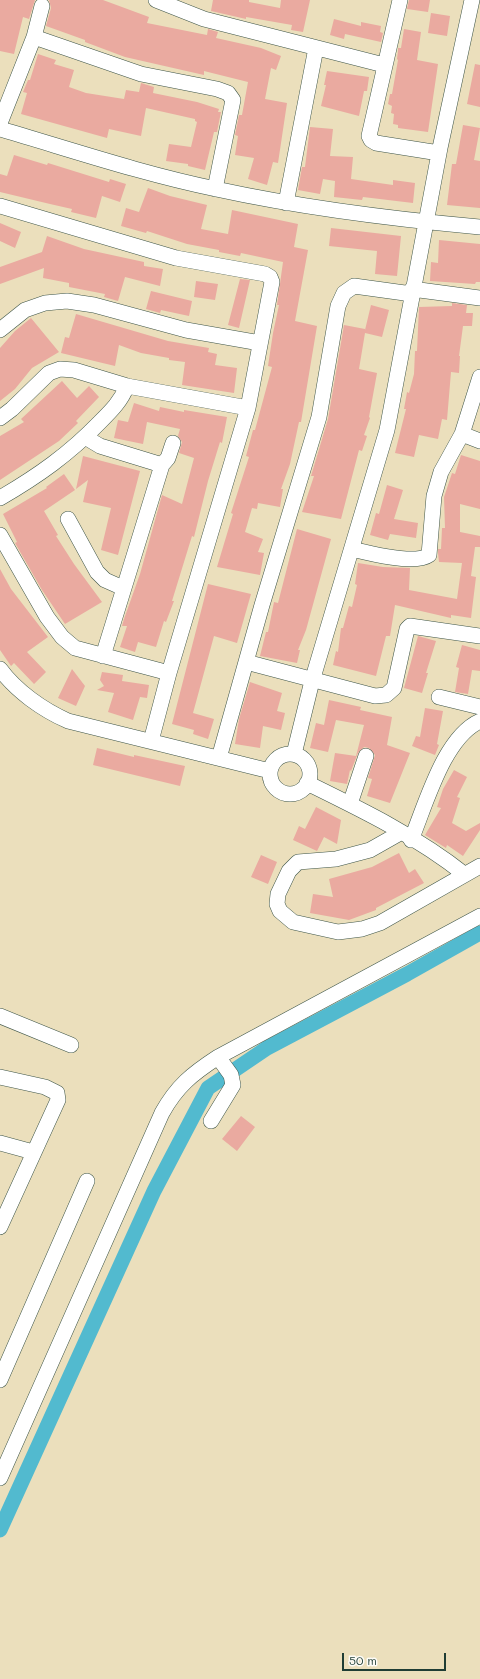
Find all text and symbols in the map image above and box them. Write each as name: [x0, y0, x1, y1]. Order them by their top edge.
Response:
scale bar: [344, 1645, 448, 1671]
text: 50 m: [349, 1652, 377, 1668]

